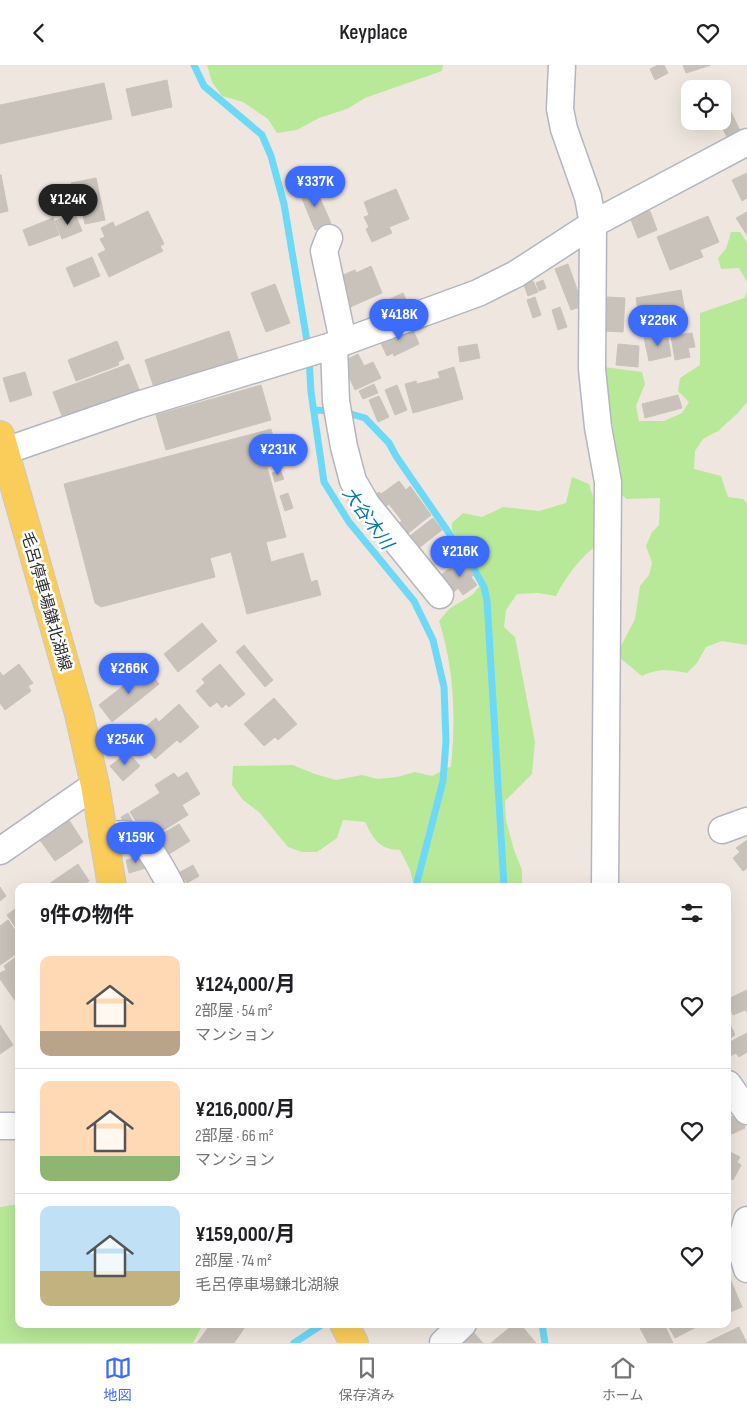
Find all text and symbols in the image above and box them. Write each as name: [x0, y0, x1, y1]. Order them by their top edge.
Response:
icon: back: [25, 19, 53, 47]
text: Keyplace: [339, 19, 408, 46]
icon: heart: [694, 19, 722, 47]
map controls: [681, 80, 731, 130]
button: locate: [681, 80, 731, 130]
pin: ¥337K: [280, 165, 350, 208]
text: ¥337K: [296, 172, 334, 191]
pin: ¥124K: [33, 184, 103, 226]
text: ¥124K: [50, 190, 86, 209]
pin: ¥418K: [364, 299, 434, 341]
text: ¥418K: [380, 305, 418, 324]
pin: ¥226K: [623, 305, 693, 347]
text: ¥226K: [639, 311, 677, 330]
pin: ¥231K: [243, 433, 313, 476]
text: ¥231K: [260, 440, 296, 459]
water label: 大谷木川: [338, 483, 398, 555]
street label: 毛呂停車場鎌北湖線: [17, 530, 75, 673]
pin: ¥216K: [425, 535, 495, 578]
text: ¥216K: [442, 542, 478, 561]
pin: ¥266K: [94, 653, 164, 695]
text: ¥266K: [110, 659, 148, 678]
pin: ¥254K: [90, 723, 160, 766]
text: ¥254K: [106, 730, 144, 749]
pin: ¥159K: [101, 821, 171, 864]
text: ¥159K: [117, 828, 155, 847]
icon: filters: [678, 899, 706, 927]
text: 9件の物件: [40, 903, 134, 928]
text: ¥124,000/月: [195, 972, 296, 997]
icon: home: [80, 976, 140, 1036]
icon: heart: [678, 992, 706, 1020]
text: 2部屋 · 54 m²: [195, 1002, 273, 1021]
text: マンション: [195, 1026, 275, 1045]
text: ¥216,000/月: [195, 1097, 296, 1122]
icon: home: [80, 1101, 140, 1161]
icon: heart: [678, 1117, 706, 1145]
text: 2部屋 · 66 m²: [195, 1127, 274, 1146]
text: マンション: [195, 1151, 275, 1170]
text: ¥159,000/月: [195, 1222, 296, 1247]
icon: home: [80, 1226, 140, 1286]
icon: heart: [678, 1242, 706, 1270]
text: 2部屋 · 74 m²: [195, 1252, 272, 1271]
text: 毛呂停車場鎌北湖線: [195, 1276, 339, 1295]
tab: 地図: [104, 1354, 132, 1404]
tab: 保存済み: [339, 1354, 395, 1404]
tab: ホーム: [602, 1354, 643, 1404]

